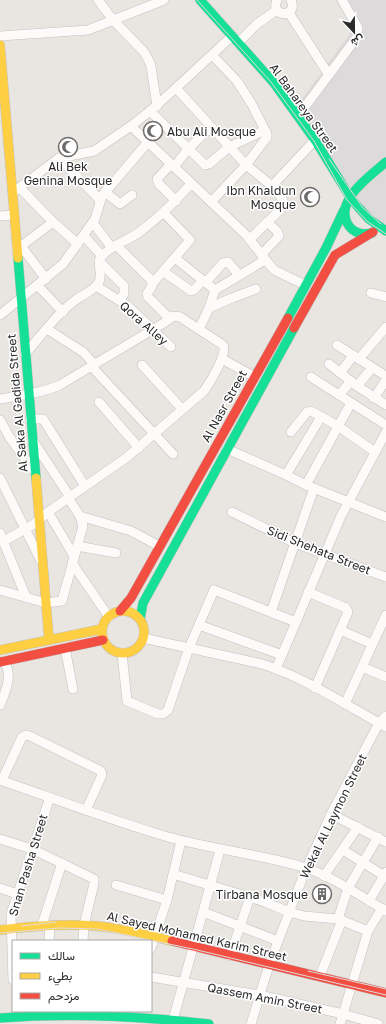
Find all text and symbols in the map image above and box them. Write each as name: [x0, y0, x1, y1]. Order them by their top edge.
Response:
north arrow: [334, 12, 374, 52]
text: ش: [349, 32, 366, 50]
street label: Al Bahareya Street: [267, 60, 342, 156]
mosque icon: Abu Ali Mosque: [142, 120, 164, 142]
place label: Abu Ali Mosque: [167, 124, 256, 139]
mosque icon: Ali Bek Genina Mosque: [57, 136, 79, 158]
place label: Ali Bek Genina Mosque: [24, 159, 112, 188]
place label: Ibn Khaldun Mosque: [226, 183, 296, 212]
mosque icon: Ibn Khaldun Mosque: [299, 186, 321, 208]
street label: Qora Alley: [117, 298, 171, 348]
street label: Al Saka Al Gadida Street: [3, 333, 31, 473]
street label: Al Nasr Street: [198, 367, 250, 445]
street label: Sidi Shehata Street: [265, 522, 373, 578]
street label: Wekal Al Laymon Street: [296, 751, 370, 881]
street label: Snan Pasha Street: [5, 812, 51, 918]
building icon: Tirbana Mosque: [311, 883, 333, 905]
place label: Tirbana Mosque: [216, 887, 308, 902]
street label: Al Sayed Mohamed Karim Street: [106, 908, 289, 964]
legend: [12, 940, 152, 1012]
text: سالك: [48, 948, 75, 963]
text: بطيء: [48, 968, 72, 986]
street label: Qassem Amin Street: [206, 979, 324, 1017]
text: مزدحم: [48, 988, 79, 1004]

